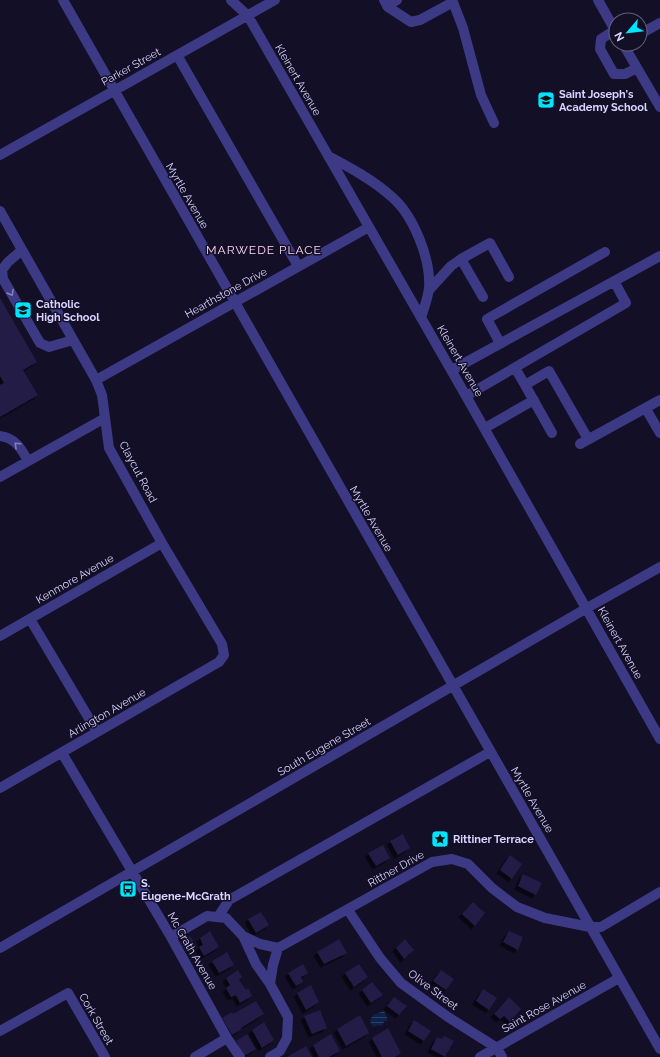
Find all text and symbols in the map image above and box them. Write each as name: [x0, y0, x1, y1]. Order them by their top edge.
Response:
north arrow: [608, 12, 648, 52]
text: N: [612, 30, 627, 43]
street label: Kleinert Avenue: [272, 42, 324, 119]
street label: Parker Street: [99, 45, 163, 89]
place label: Saint Joseph's Academy School: [559, 88, 648, 114]
school or university icon: Saint Joseph's Academy School: [536, 90, 556, 110]
street label: Myrtle Avenue: [163, 161, 211, 232]
district label: MARWEDE PLACE: [206, 243, 322, 257]
street label: Hearthstone Drive: [183, 265, 270, 321]
one-way arrow: [6, 289, 13, 296]
place label: Catholic High School: [36, 298, 100, 324]
school or university icon: Catholic High School: [13, 300, 33, 320]
street label: Kleinert Avenue: [434, 323, 486, 400]
street label: Claycut Road: [116, 439, 160, 505]
one-way arrow: [14, 442, 22, 449]
street label: Myrtle Avenue: [347, 484, 395, 555]
street label: Kenmore Avenue: [34, 551, 117, 606]
street label: Kleinert Avenue: [595, 605, 645, 682]
street label: Arlington Avenue: [66, 685, 149, 741]
street label: South Eugene Street: [275, 715, 373, 779]
street label: Myrtle Avenue: [508, 765, 556, 836]
place icon: Rittiner Terrace: [430, 829, 450, 849]
place label: Rittiner Terrace: [453, 833, 534, 846]
street label: Rittner Drive: [366, 848, 427, 890]
place label: S. Eugene-McGrath: [141, 877, 231, 903]
bus stop icon: S. Eugene-McGrath: [118, 879, 138, 899]
street label: Mc Grath Avenue: [165, 910, 220, 992]
street label: Olive Street: [405, 967, 461, 1013]
street label: Saint Rose Avenue: [500, 978, 589, 1036]
street label: Cork Street: [76, 991, 116, 1047]

